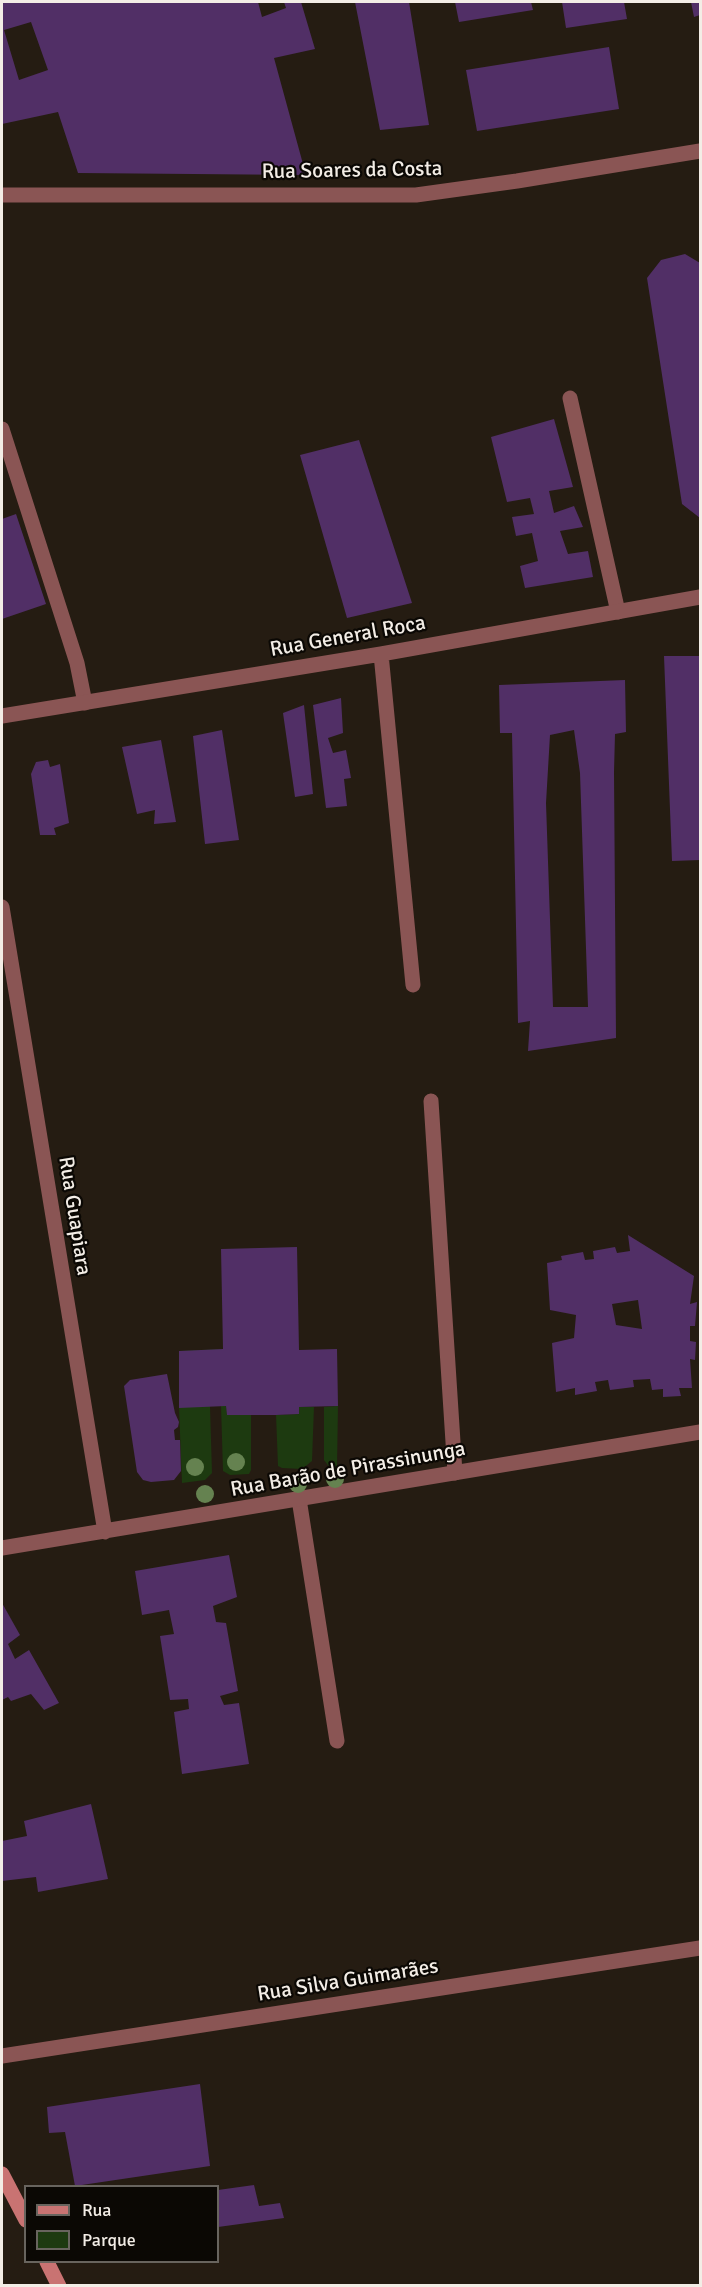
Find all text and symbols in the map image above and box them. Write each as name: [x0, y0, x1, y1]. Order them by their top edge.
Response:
street label: Rua Soares da Costa: [261, 157, 443, 185]
street label: Rua General Roca: [268, 611, 428, 663]
street label: Rua Guapiara: [52, 1155, 96, 1277]
street label: Rua Barão de Pirassinunga: [228, 1437, 468, 1503]
street label: Rua Silva Guimarães: [256, 1954, 440, 2008]
legend: [24, 2185, 219, 2263]
text: Rua: [82, 2199, 111, 2221]
text: Parque: [82, 2229, 136, 2251]

